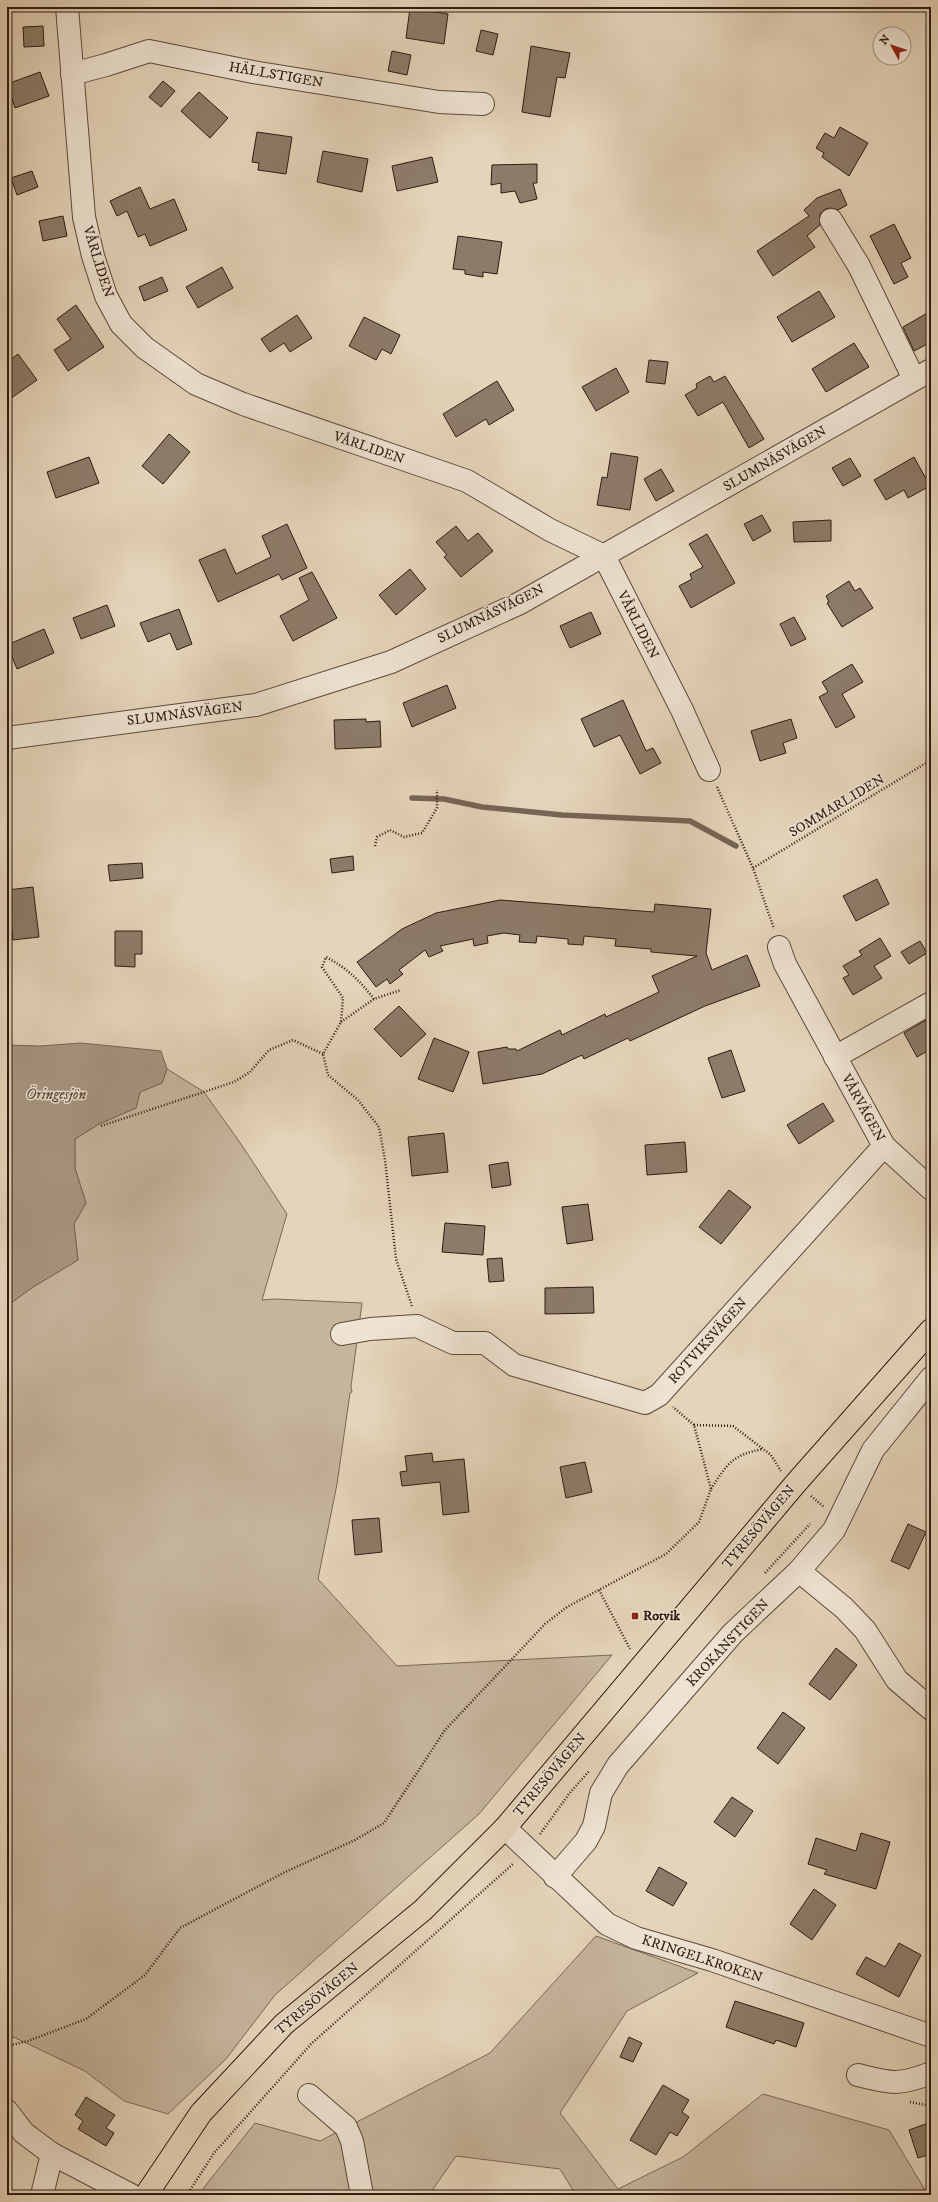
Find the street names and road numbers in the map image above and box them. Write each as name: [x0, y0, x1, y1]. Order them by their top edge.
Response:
street label: HÄLLSTIGEN: [227, 58, 325, 92]
street label: VÅRLIDEN: [78, 223, 118, 301]
street label: SLUMNÄSVÄGEN: [720, 422, 830, 496]
street label: VÅRLIDEN: [330, 427, 407, 469]
street label: SLUMNÄSVÄGEN: [435, 580, 548, 648]
street label: VÅRLIDEN: [613, 587, 663, 663]
street label: SLUMNÄSVÄGEN: [126, 698, 244, 730]
street label: SOMMARLIDEN: [786, 770, 889, 842]
street label: VÅRVÄGEN: [837, 1070, 889, 1145]
street label: ROTVIKSVÄGEN: [665, 1294, 752, 1388]
street label: TYRESÖVÄGEN: [719, 1481, 800, 1573]
street label: KROKANSTIGEN: [683, 1595, 774, 1691]
street label: TYRESÖVÄGEN: [510, 1729, 591, 1821]
street label: KRINGELKROKEN: [639, 1931, 765, 1987]
street label: TYRESÖVÄGEN: [271, 1958, 363, 2039]

